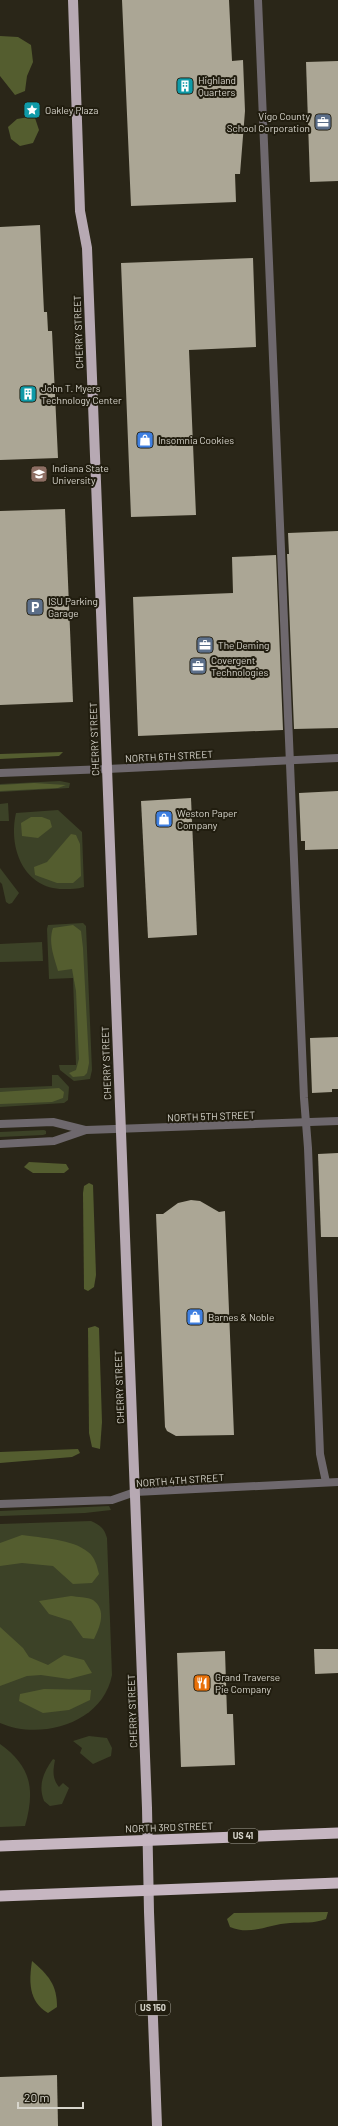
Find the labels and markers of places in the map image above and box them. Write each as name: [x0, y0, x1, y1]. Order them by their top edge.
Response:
place label: Highland Quarters: [198, 74, 236, 98]
building icon: Highland Quarters: [175, 76, 195, 96]
place icon: Oakley Plaza: [22, 100, 42, 120]
place label: Oakley Plaza: [45, 104, 98, 116]
place label: Vigo County School Corporation: [227, 110, 310, 134]
office icon: Vigo County School Corporation: [313, 112, 333, 132]
place label: John T. Myers Technology Center: [41, 382, 122, 406]
building icon: John T. Myers Technology Center: [18, 384, 38, 404]
shop icon: Insomnia Cookies: [135, 430, 155, 450]
place label: Insomnia Cookies: [158, 434, 234, 446]
place label: Indiana State University: [52, 462, 109, 486]
school or university icon: Indiana State University: [29, 464, 49, 484]
place label: ISU Parking Garage: [48, 595, 98, 619]
parking icon: ISU Parking Garage: [25, 597, 45, 617]
office icon: The Deming: [195, 635, 215, 655]
place label: The Deming: [218, 639, 269, 651]
place label: Covergent Technologies: [211, 654, 269, 678]
office icon: Covergent Technologies: [188, 656, 208, 676]
place label: Weston Paper Company: [177, 807, 237, 831]
shop icon: Weston Paper Company: [154, 809, 174, 829]
shop icon: Barnes & Noble: [185, 1307, 205, 1327]
place label: Barnes & Noble: [208, 1311, 274, 1323]
place label: Grand Traverse Pie Company: [215, 1671, 280, 1695]
restaurant icon: Grand Traverse Pie Company: [192, 1673, 212, 1693]

